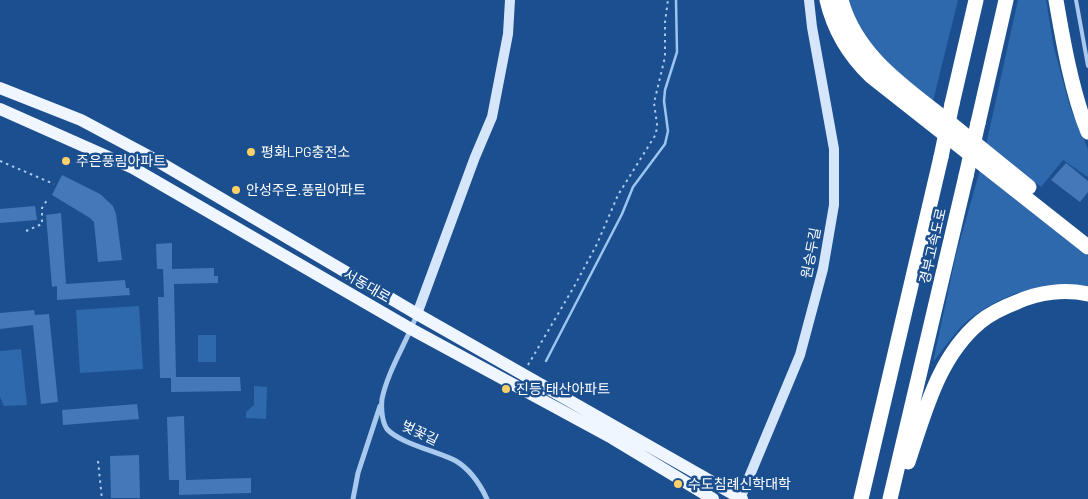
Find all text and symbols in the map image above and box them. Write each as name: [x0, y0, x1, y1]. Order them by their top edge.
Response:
place label: 평화LPG충전소: [261, 144, 350, 160]
marker: 평화LPG충전소: [245, 146, 257, 158]
place label: 주은풍림아파트: [76, 153, 166, 169]
marker: 주은풍림아파트: [60, 155, 72, 167]
place label: 안성주은.풍림아파트: [246, 182, 366, 198]
marker: 안성주은.풍림아파트: [230, 184, 242, 196]
street label: 경부고속도로: [916, 206, 950, 286]
street label: 원승두길: [798, 226, 824, 280]
street label: 서동대로: [340, 266, 394, 306]
place label: 진등.태산아파트: [516, 381, 610, 397]
marker: 진등.태산아파트: [500, 383, 512, 395]
street label: 벚꽃길: [399, 417, 441, 449]
place label: 수도침례신학대학: [688, 476, 791, 492]
marker: 수도침례신학대학: [672, 478, 684, 490]

